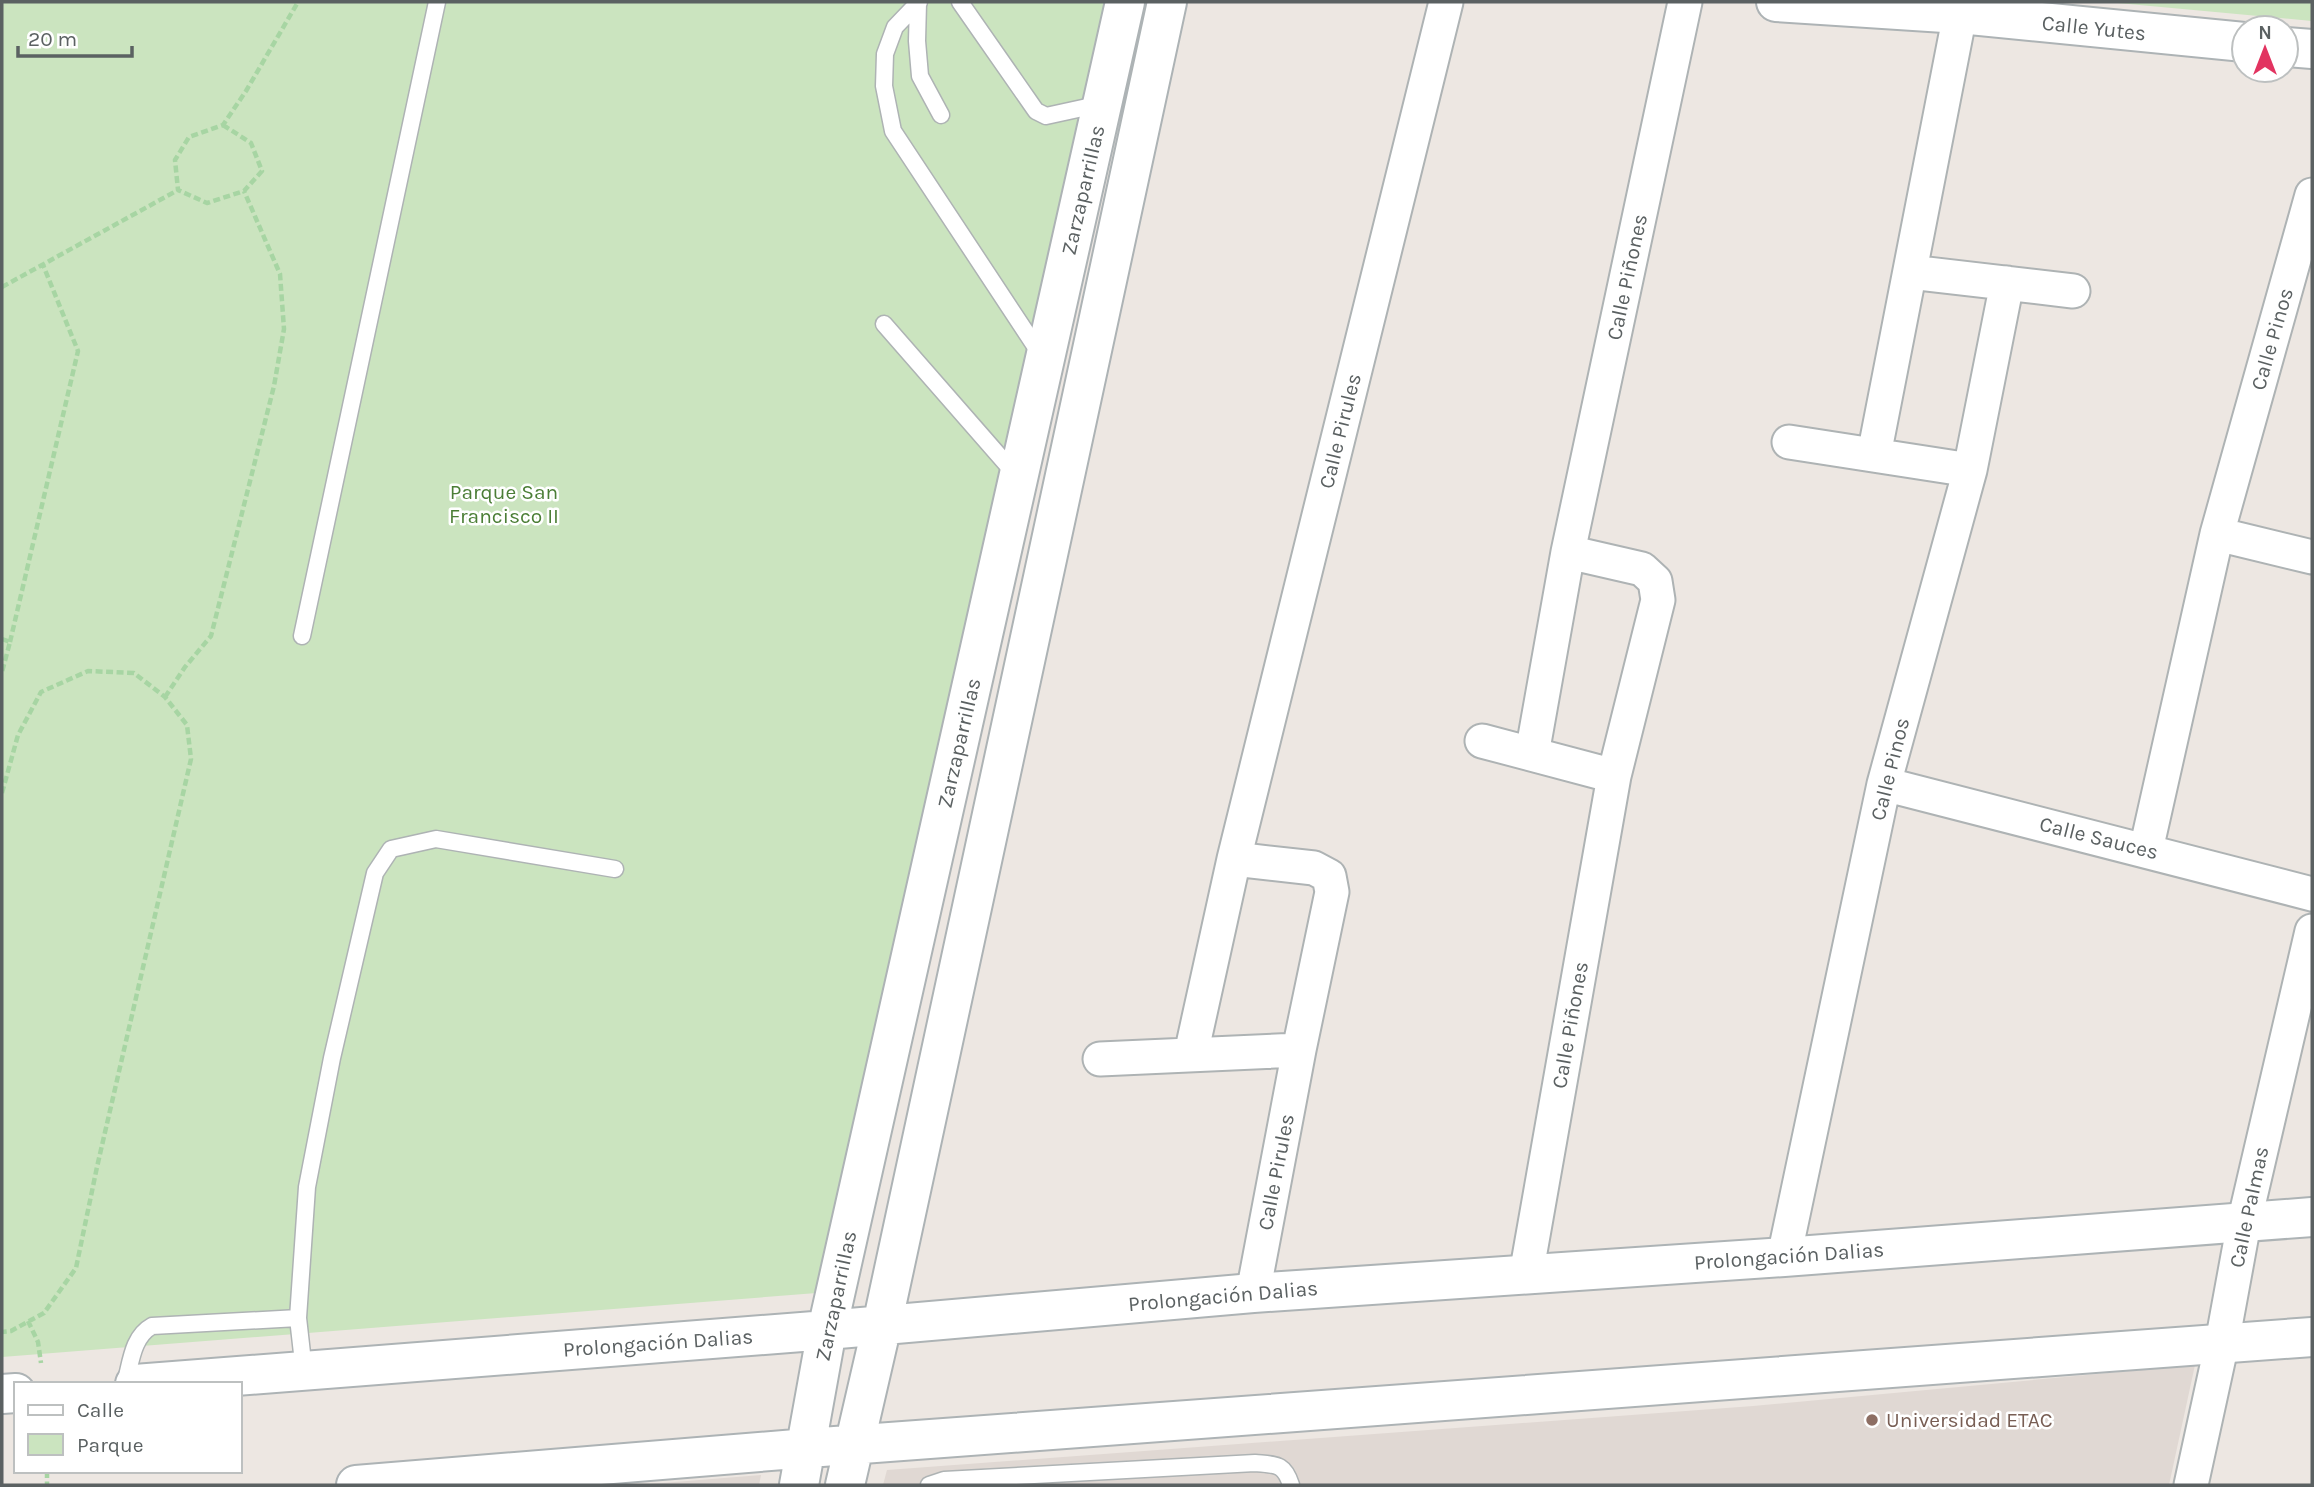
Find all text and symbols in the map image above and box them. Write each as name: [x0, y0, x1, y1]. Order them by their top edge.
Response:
street label: Calle Yutes: [2041, 11, 2147, 45]
scale bar: [18, 14, 131, 58]
north arrow: [2230, 14, 2300, 84]
text: N: [2258, 22, 2272, 44]
text: 20 m: [28, 27, 77, 51]
street label: Zarzaparrillas: [1056, 123, 1110, 257]
street label: Calle Piñones: [1602, 212, 1652, 342]
street label: Calle Pinos: [2246, 285, 2298, 393]
street label: Calle Pirules: [1314, 371, 1366, 491]
park label: Parque San Francisco II: [449, 480, 559, 528]
street label: Zarzaparrillas: [932, 676, 986, 810]
street label: Calle Pinos: [1866, 715, 1914, 823]
street label: Calle Sauces: [2037, 812, 2161, 864]
street label: Calle Piñones: [1547, 960, 1593, 1090]
street label: Calle Pirules: [1253, 1112, 1299, 1232]
street label: Calle Palmas: [2224, 1144, 2274, 1270]
street label: Zarzaparrillas: [810, 1229, 862, 1363]
street label: Prolongación Dalias: [1693, 1237, 1885, 1275]
street label: Prolongación Dalias: [1127, 1276, 1319, 1316]
street label: Prolongación Dalias: [562, 1324, 754, 1362]
legend: [14, 1382, 242, 1473]
text: Calle: [77, 1398, 124, 1422]
place label: Universidad ETAC: [1886, 1408, 2053, 1432]
marker: Universidad ETAC: [1864, 1412, 1880, 1428]
text: Parque: [77, 1433, 144, 1457]

